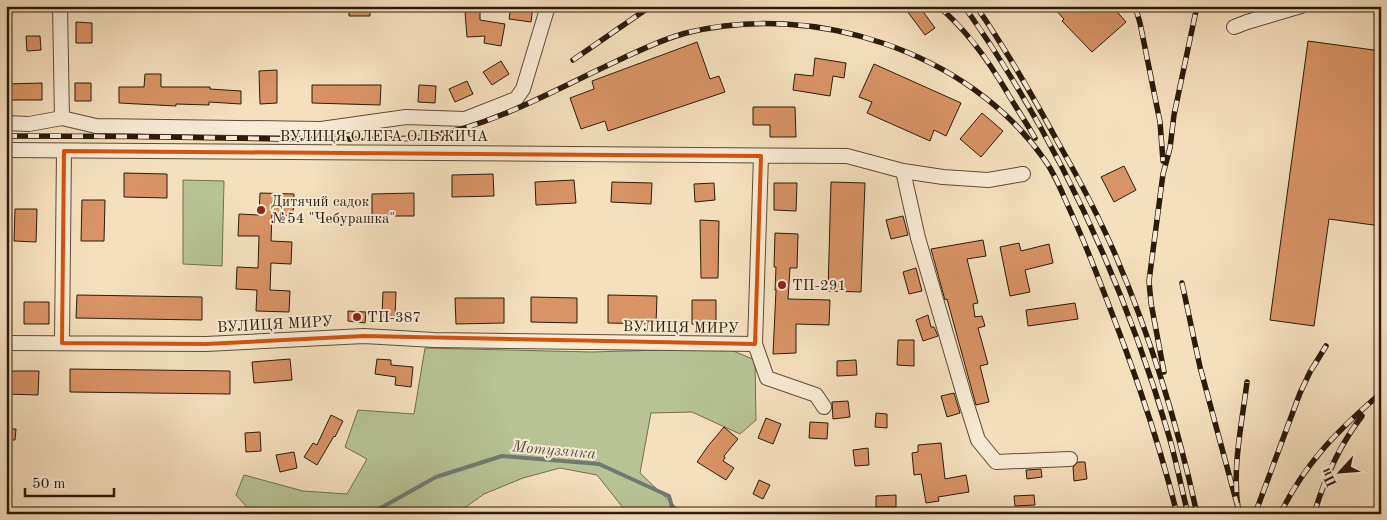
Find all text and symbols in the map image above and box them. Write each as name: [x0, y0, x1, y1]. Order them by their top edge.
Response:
street label: ВУЛИЦЯ ОЛЕГА ОЛЬЖИЧА: [280, 130, 489, 145]
place label: Дитячий садок №54 "Чебурашка": [271, 195, 395, 227]
marker: Дитячий садок №54 "Чебурашка": [255, 204, 267, 216]
marker: ТП-291: [776, 279, 788, 291]
place label: ТП-291: [792, 279, 846, 294]
marker: ТП-387: [351, 311, 363, 323]
place label: ТП-387: [367, 311, 421, 326]
street label: ВУЛИЦЯ МИРУ: [217, 315, 334, 336]
street label: ВУЛИЦЯ МИРУ: [623, 320, 740, 337]
water label: Мотузянка: [510, 439, 597, 463]
north arrow: [1314, 448, 1364, 498]
scale bar: [25, 465, 114, 497]
text: Пн: [1319, 465, 1340, 489]
text: 50 m: [32, 477, 66, 492]

